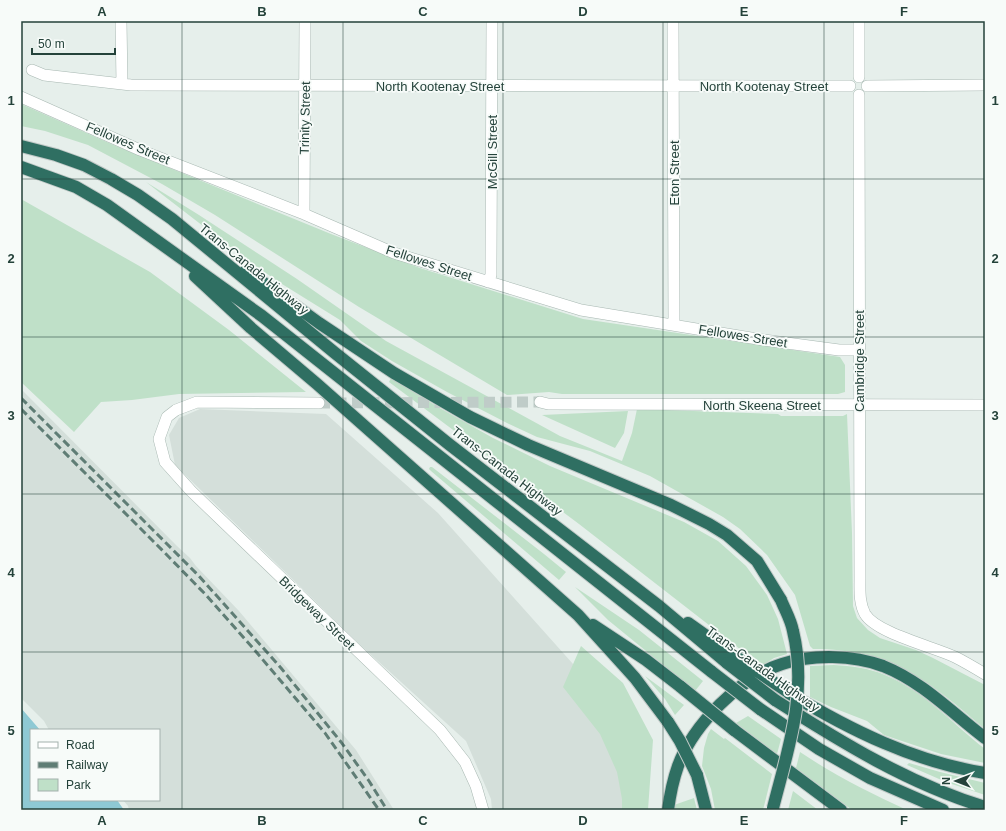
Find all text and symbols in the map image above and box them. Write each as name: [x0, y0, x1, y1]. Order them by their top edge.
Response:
text: A: [97, 4, 107, 19]
text: B: [257, 4, 267, 19]
text: C: [418, 4, 428, 19]
text: D: [578, 4, 588, 19]
text: E: [740, 4, 749, 19]
text: F: [900, 4, 908, 19]
scale bar: [32, 30, 115, 56]
text: 50 m: [38, 37, 65, 51]
street label: North Kootenay Street: [376, 79, 505, 94]
street label: North Kootenay Street: [700, 79, 829, 94]
street label: Trinity Street: [297, 81, 313, 155]
text: 1: [7, 93, 15, 108]
text: 1: [991, 93, 999, 108]
street label: McGill Street: [485, 114, 500, 189]
street label: Fellowes Street: [84, 119, 173, 168]
street label: Eton Street: [667, 140, 682, 206]
street label: Trans-Canada Highway: [196, 220, 312, 318]
street label: Fellowes Street: [384, 242, 474, 284]
text: 2: [7, 251, 15, 266]
text: 2: [991, 251, 999, 266]
street label: Cambridge Street: [852, 310, 867, 412]
street label: Fellowes Street: [698, 322, 789, 350]
street label: North Skeena Street: [703, 398, 821, 413]
text: 3: [7, 408, 15, 423]
text: 3: [991, 408, 999, 423]
street label: Trans-Canada Highway: [449, 423, 566, 519]
text: 4: [7, 565, 15, 580]
text: 4: [991, 565, 999, 580]
street label: Bridgeway Street: [276, 573, 358, 653]
street label: Trans-Canada Highway: [704, 623, 823, 715]
text: 5: [7, 723, 15, 738]
text: 5: [991, 723, 999, 738]
legend: [30, 729, 160, 801]
text: Road: [66, 738, 95, 752]
text: Railway: [66, 758, 108, 772]
north arrow: [936, 761, 976, 801]
text: N: [940, 777, 952, 785]
text: Park: [66, 778, 92, 792]
text: A: [97, 813, 107, 828]
text: B: [257, 813, 267, 828]
text: C: [418, 813, 428, 828]
text: D: [578, 813, 588, 828]
text: E: [740, 813, 749, 828]
text: F: [900, 813, 908, 828]

